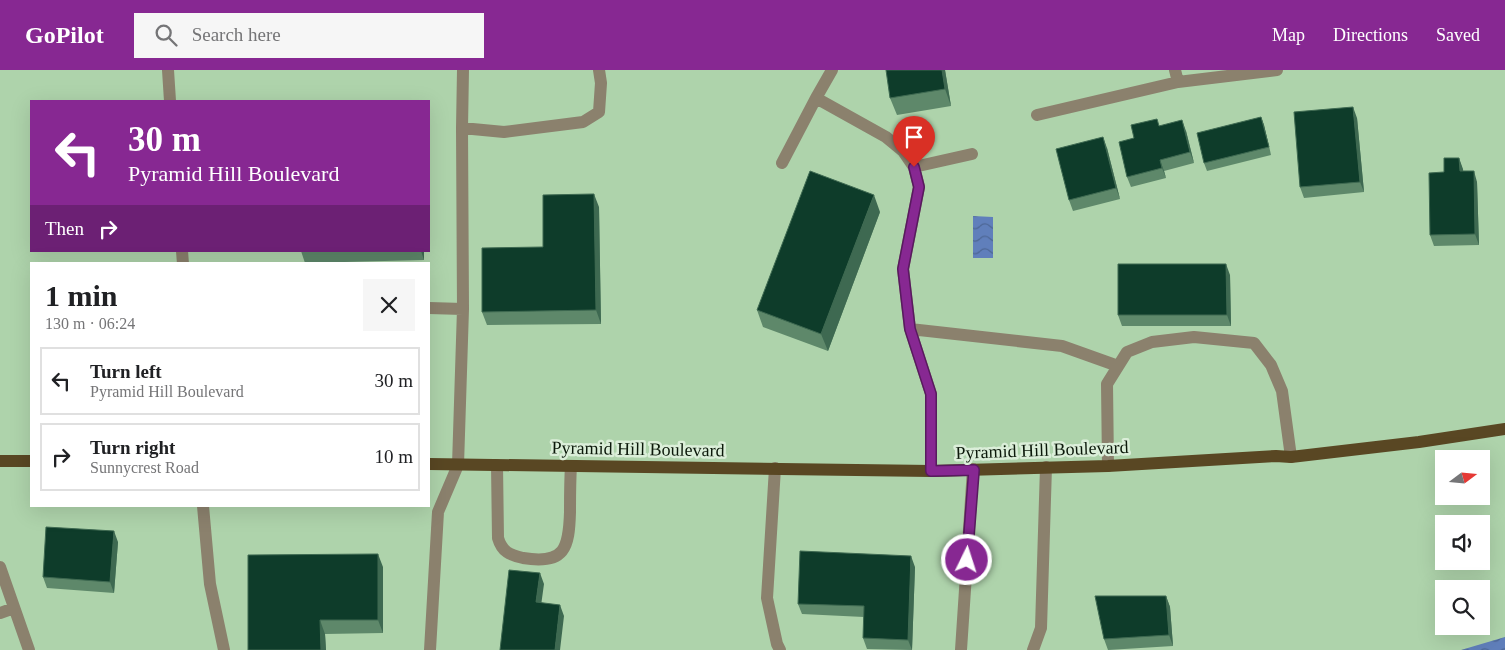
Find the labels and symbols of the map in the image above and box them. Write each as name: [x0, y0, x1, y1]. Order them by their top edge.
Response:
pin: [893, 116, 935, 167]
street label: Pyramid Hill Boulevard: [551, 437, 725, 461]
street label: Pyramid Hill Boulevard: [955, 437, 1129, 463]
north arrow: [1435, 450, 1490, 505]
position arrow: [940, 533, 992, 585]

